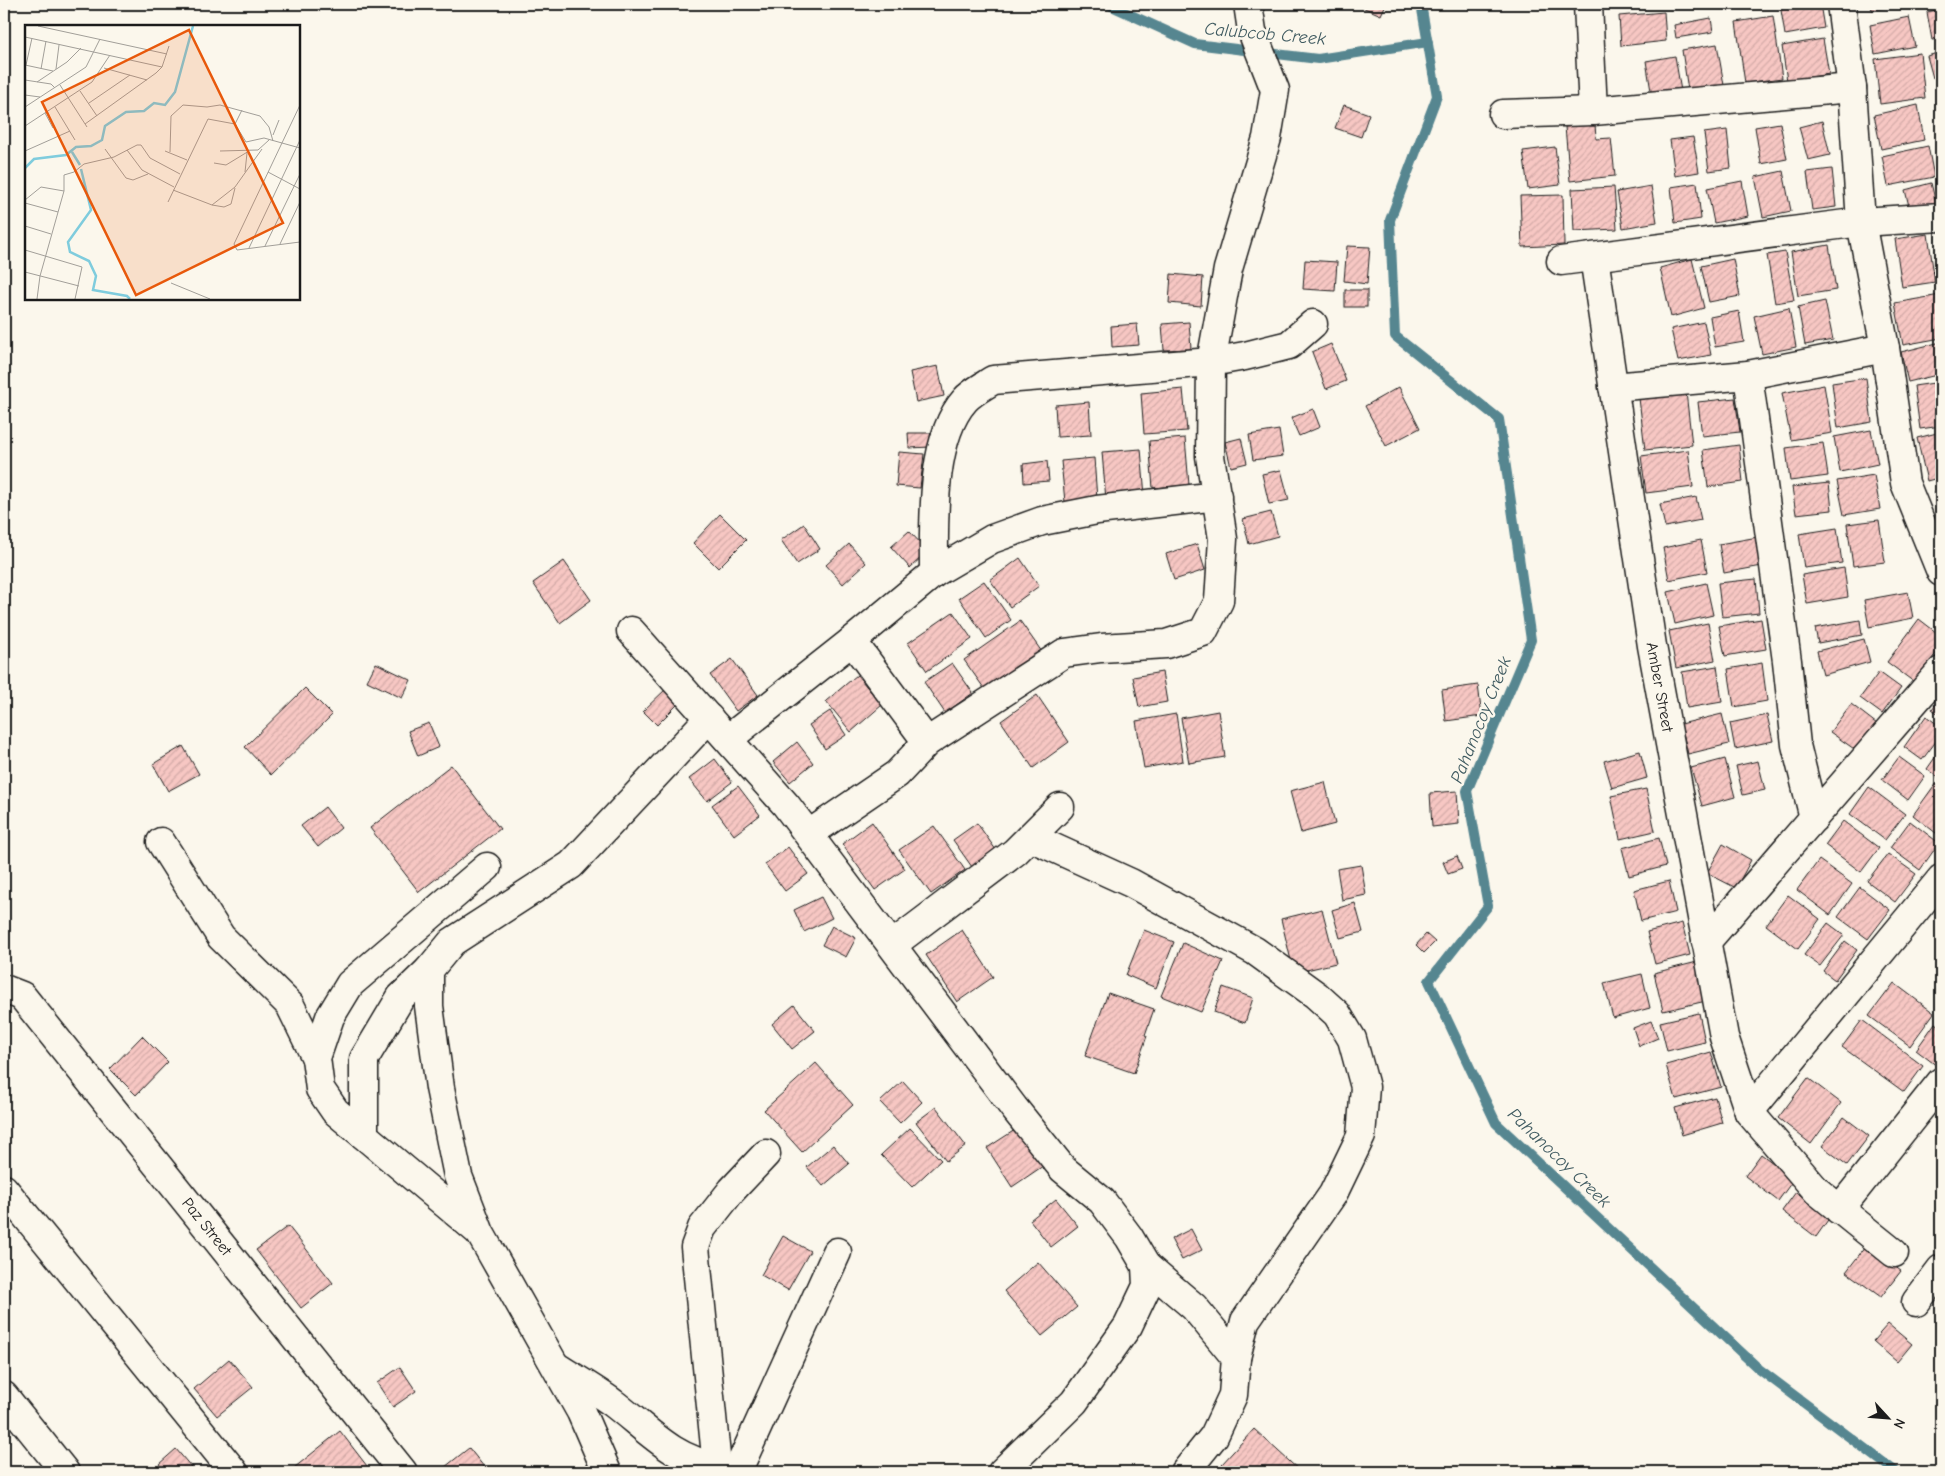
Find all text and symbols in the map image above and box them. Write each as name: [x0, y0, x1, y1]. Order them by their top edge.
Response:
water label: Calubcob Creek: [1203, 18, 1327, 50]
inset map: [25, 25, 300, 300]
street label: Amber Street: [1642, 641, 1677, 734]
water label: Pahanocoy Creek: [1446, 654, 1516, 786]
water label: Pahanocoy Creek: [1503, 1104, 1615, 1212]
street label: Paz Street: [178, 1194, 236, 1260]
north arrow: [1862, 1394, 1912, 1444]
text: N: [1890, 1416, 1909, 1431]

